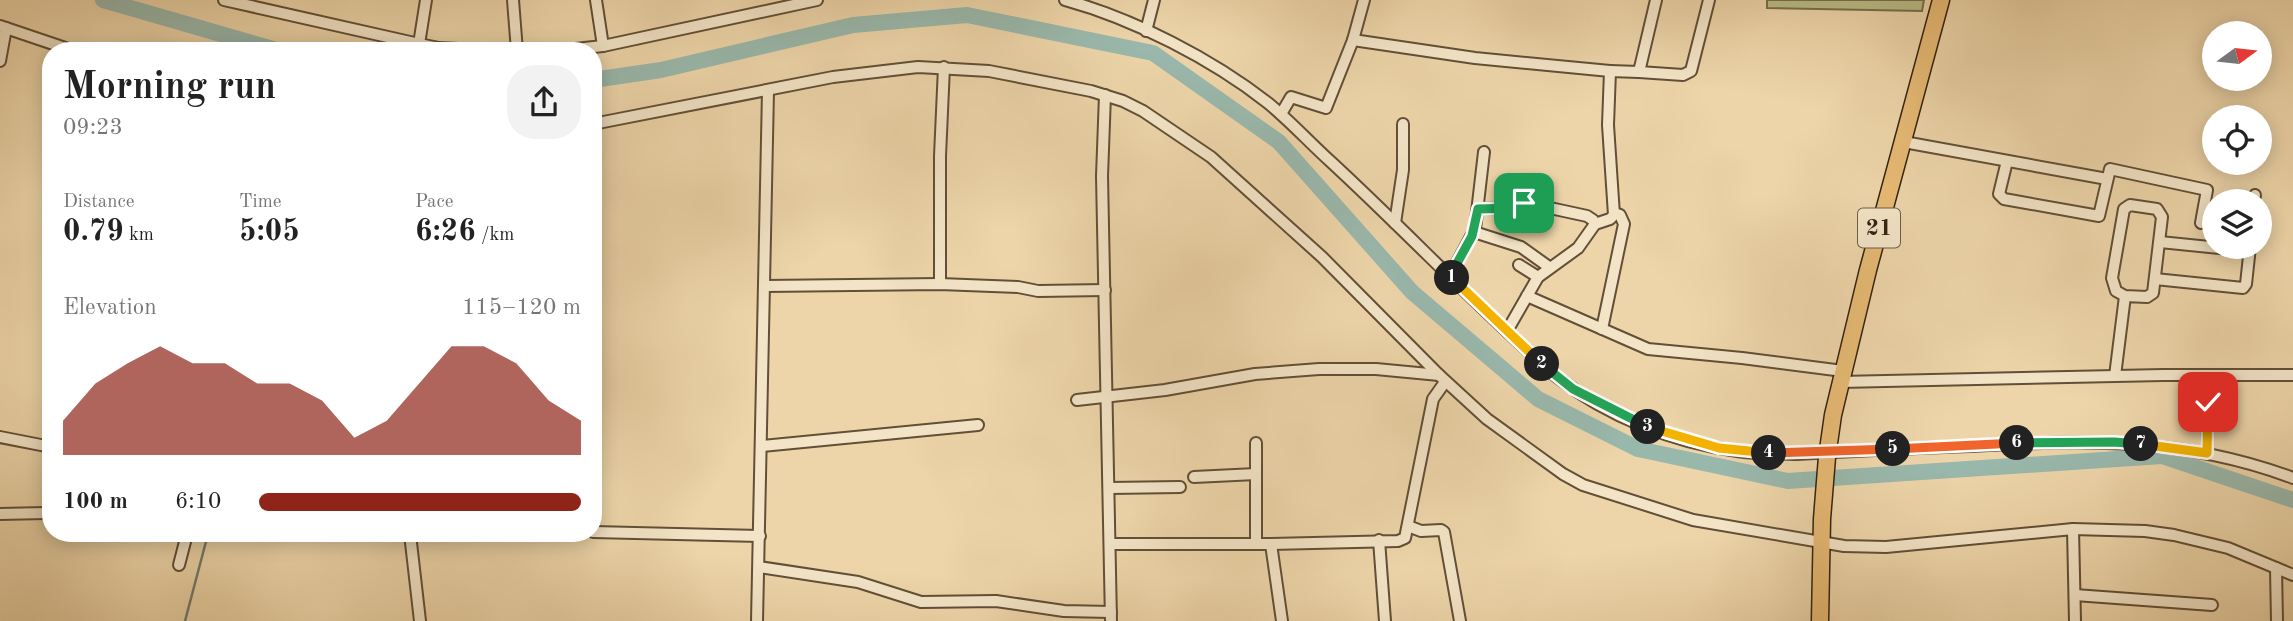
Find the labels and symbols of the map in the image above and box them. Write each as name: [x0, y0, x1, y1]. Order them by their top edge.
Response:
north arrow: [2202, 21, 2272, 91]
pin: [1494, 173, 1554, 233]
road number: 21: [1858, 208, 1900, 247]
pin: 1: [1434, 260, 1470, 296]
pin: 2: [1524, 346, 1560, 382]
pin: [2178, 372, 2238, 432]
pin: 3: [1630, 410, 1666, 444]
pin: 6: [2000, 426, 2035, 460]
pin: 7: [2124, 426, 2158, 462]
pin: 5: [1876, 432, 1910, 466]
pin: 4: [1752, 435, 1786, 470]

